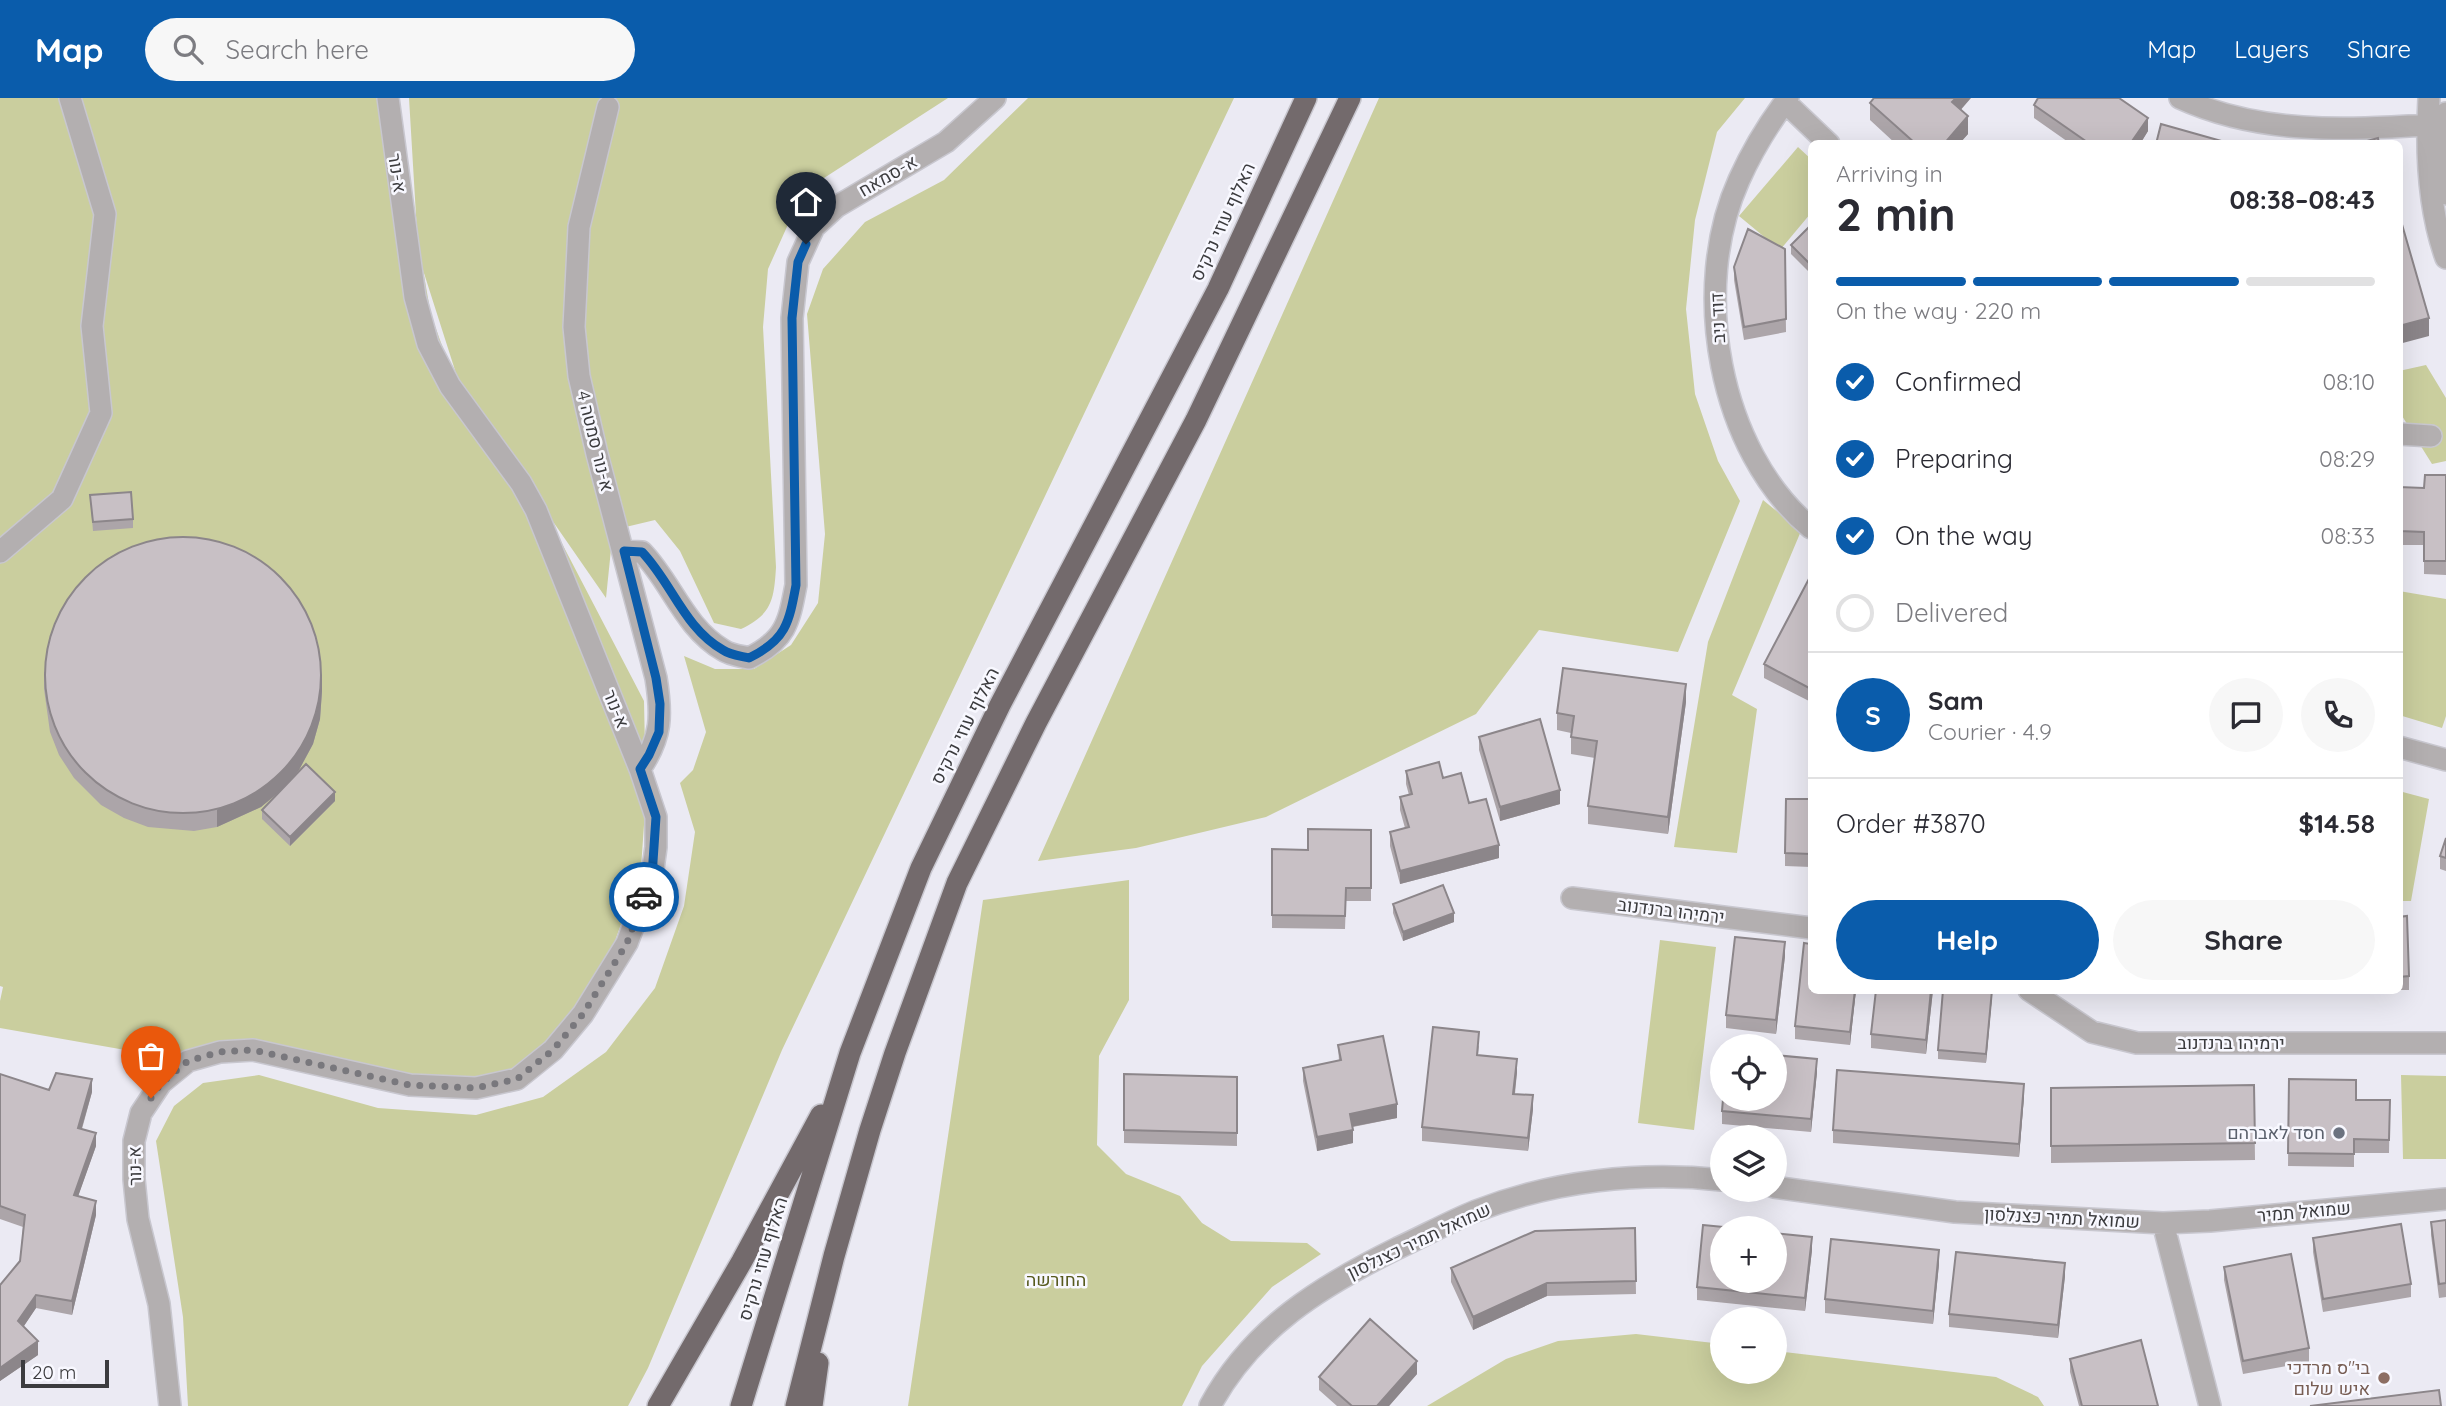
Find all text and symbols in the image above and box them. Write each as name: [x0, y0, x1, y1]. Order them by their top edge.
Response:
search box: [145, 18, 635, 81]
text: Map: [35, 29, 103, 70]
icon: search: [169, 30, 207, 68]
text: Search here: [225, 33, 369, 66]
text: Map: [2147, 34, 2196, 64]
text: Layers: [2234, 34, 2309, 64]
text: Share: [2347, 34, 2411, 64]
street label: א-סמאח: [854, 150, 921, 202]
street label: א-נור: [383, 152, 412, 194]
street label: האלוף עוזי נרקיס: [1185, 159, 1260, 285]
text: Arriving in: [1836, 159, 1943, 188]
pin: [776, 172, 836, 244]
icon: home: [787, 183, 825, 221]
text: 08:38–08:43: [2230, 183, 2375, 216]
text: 2 min: [1836, 185, 1956, 243]
street label: דוד ניב: [1705, 292, 1730, 344]
text: On the way · 220 m: [1836, 296, 2041, 325]
icon: check: [1836, 363, 1874, 401]
text: Confirmed: [1895, 365, 2022, 398]
text: 08:10: [2322, 367, 2375, 396]
street label: א-נור סמטה 4: [572, 388, 619, 494]
icon: check: [1836, 440, 1874, 478]
text: Preparing: [1895, 442, 2013, 475]
text: 08:29: [2319, 444, 2375, 473]
icon: check: [1836, 517, 1874, 555]
text: On the way: [1895, 519, 2033, 552]
text: 08:33: [2320, 521, 2375, 550]
text: Delivered: [1895, 596, 2008, 629]
street label: האלוף עוזי נרקיס: [925, 663, 1004, 788]
button: chat: [2209, 678, 2283, 752]
button: phone: [2301, 678, 2375, 752]
text: Sam: [1928, 684, 1984, 717]
street label: א-נור: [598, 686, 634, 731]
text: S: [1865, 699, 1881, 732]
text: Courier · 4.9: [1928, 717, 2052, 746]
text: Order #3870: [1836, 807, 1986, 840]
text: $14.58: [2298, 807, 2375, 840]
courier: [609, 862, 679, 932]
icon: car: [625, 878, 663, 916]
street label: ירמיהו ברנדנוב: [1616, 893, 1726, 928]
button: Help: [1836, 900, 2099, 980]
button: Share: [2113, 900, 2375, 980]
pin: [121, 1026, 181, 1098]
street label: ירמיהו ברנדנוב: [2177, 1031, 2285, 1054]
map controls: [1710, 1034, 1787, 1384]
button: locate: [1710, 1034, 1787, 1111]
icon: bag: [132, 1037, 170, 1075]
place label: חסד לאברהם: [2227, 1121, 2325, 1144]
button: layers: [1710, 1125, 1787, 1202]
marker: חסד לאברהם: [2331, 1125, 2347, 1141]
street label: א-נור: [123, 1146, 146, 1186]
street label: האלוף עוזי נרקיס: [733, 1194, 792, 1323]
street label: שמואל תמיר: [2256, 1196, 2352, 1227]
street label: שמואל תמיר כצנלסון: [1343, 1197, 1494, 1284]
street label: שמואל תמיר כצנלסון: [1984, 1202, 2140, 1233]
button: +: [1710, 1216, 1787, 1293]
park label: החורשה: [1026, 1268, 1086, 1291]
button: −: [1710, 1307, 1787, 1384]
place label: בי"ס מרדכי איש שלום: [2287, 1356, 2371, 1400]
scale bar: [21, 1357, 108, 1389]
text: 20 m: [32, 1360, 76, 1384]
marker: בי"ס מרדכי איש שלום: [2376, 1370, 2392, 1386]

